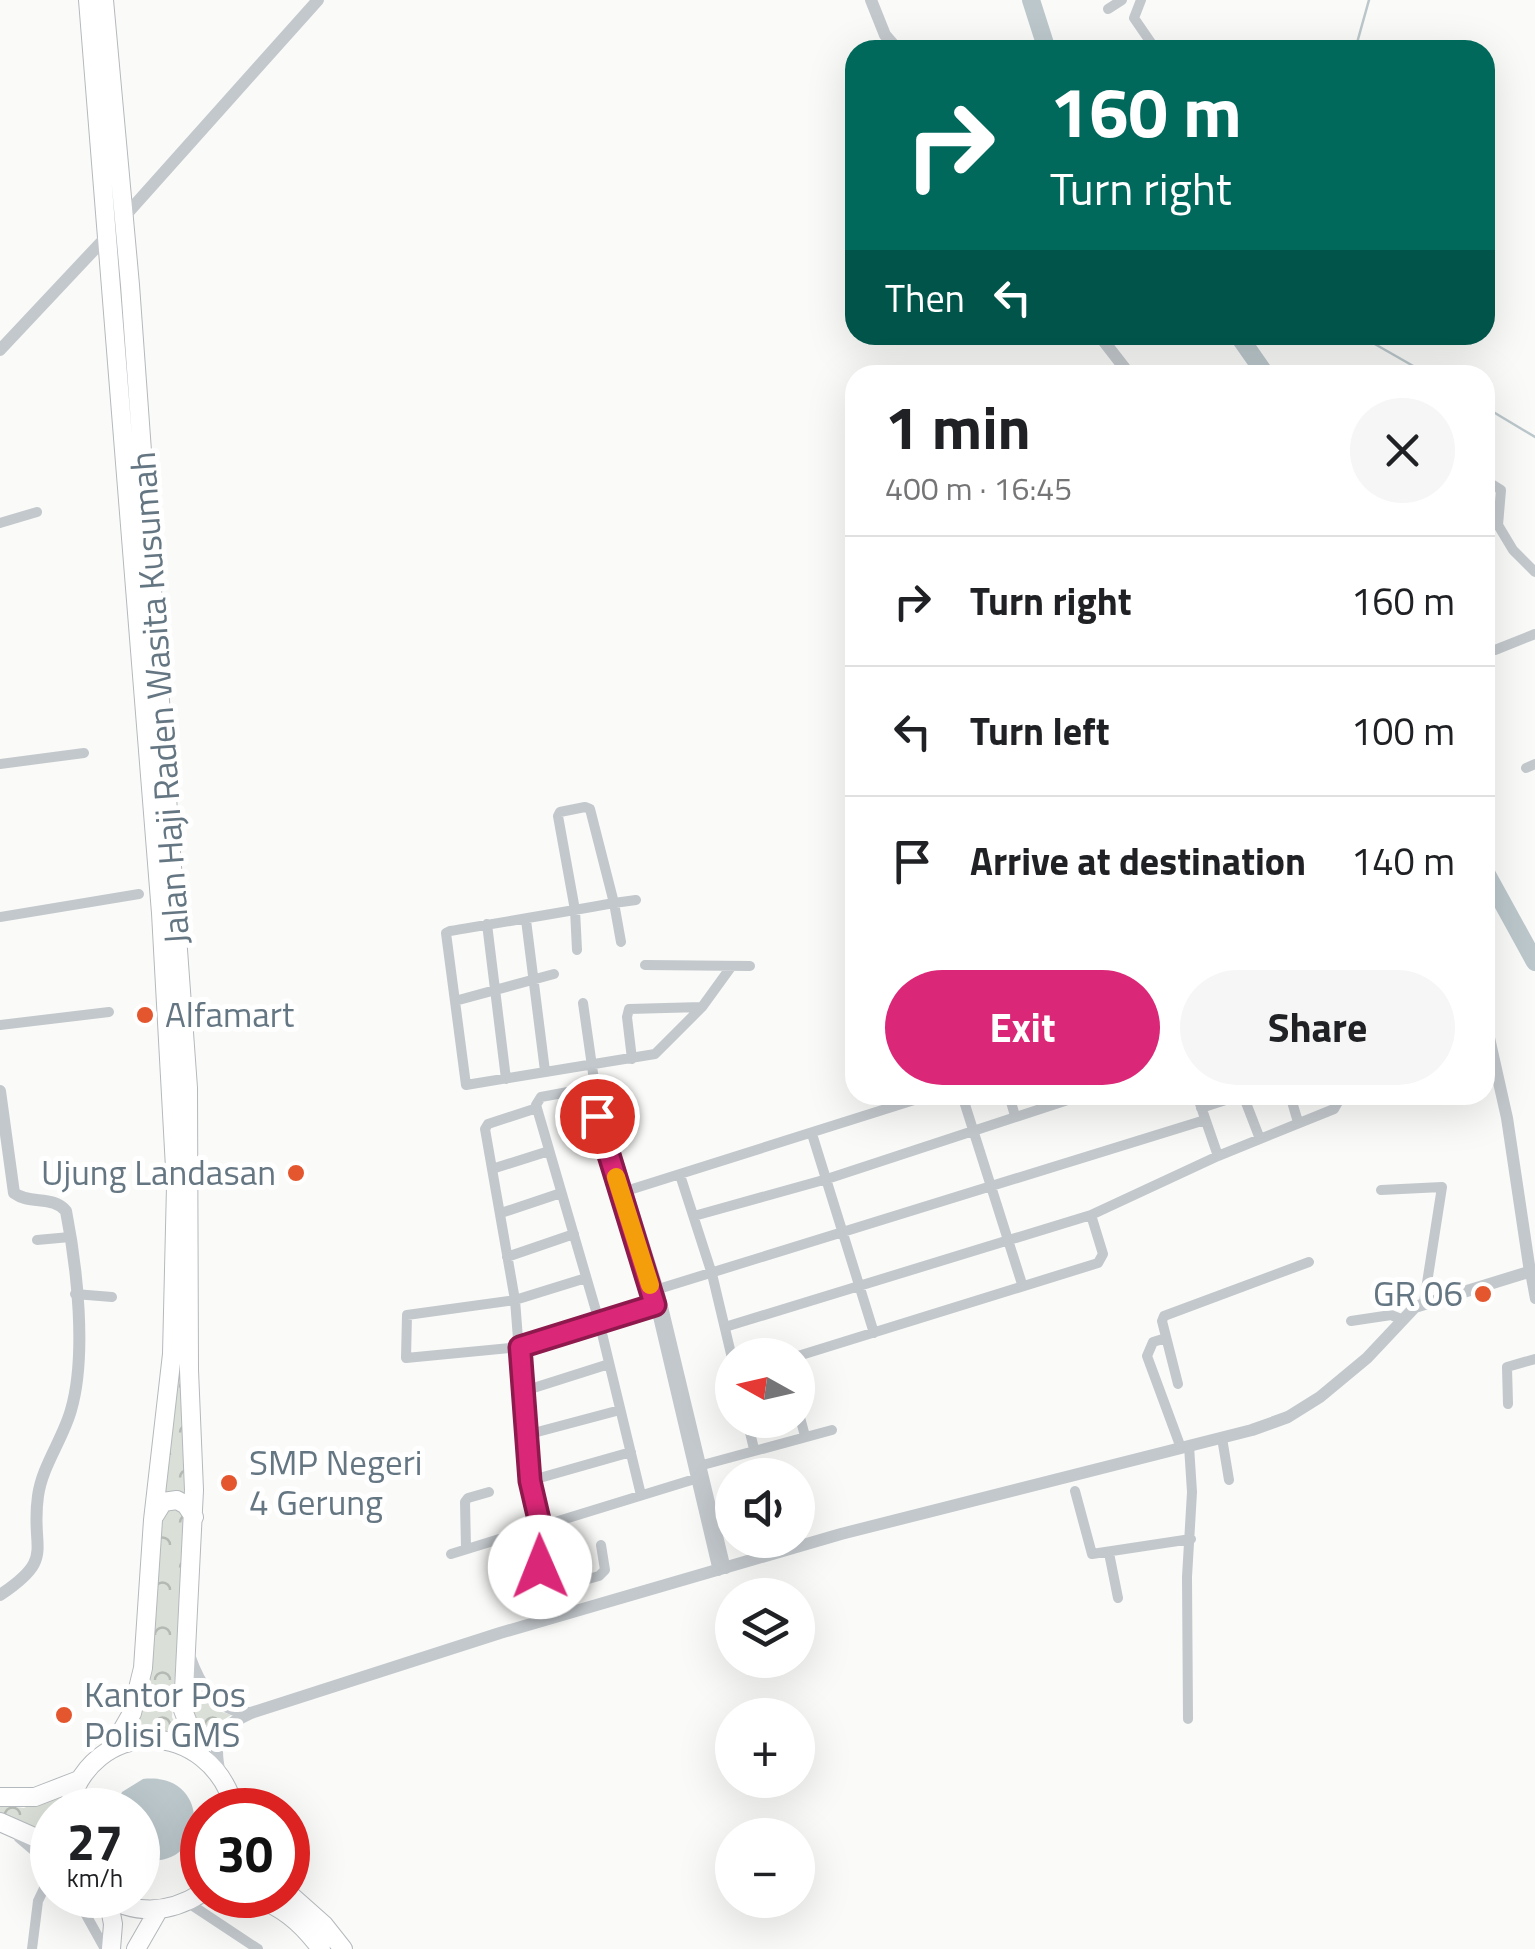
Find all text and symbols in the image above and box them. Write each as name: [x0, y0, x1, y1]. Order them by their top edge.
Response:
text: 160 m: [1050, 58, 1242, 164]
icon: right: [885, 80, 1015, 210]
text: Turn right: [1050, 154, 1232, 222]
text: Then: [885, 269, 965, 327]
icon: left: [985, 270, 1040, 325]
text: 1 min: [885, 381, 1031, 472]
button: close: [1350, 398, 1455, 503]
street label: Jalan Haji Raden Wasita Kusumah: [115, 450, 203, 946]
text: 400 m · 16:45: [885, 464, 1072, 512]
text: Turn right: [970, 572, 1132, 630]
text: 160 m: [1351, 572, 1455, 630]
icon: right: [885, 574, 940, 629]
text: Turn left: [970, 702, 1110, 760]
text: 100 m: [1351, 702, 1455, 760]
icon: left: [885, 704, 940, 759]
text: Arrive at destination: [970, 832, 1306, 890]
text: 140 m: [1351, 832, 1455, 890]
icon: arrive: [885, 834, 940, 889]
button: Exit: [885, 970, 1160, 1085]
button: Share: [1180, 970, 1455, 1085]
place label: Alfamart: [165, 987, 294, 1041]
marker: Alfamart: [134, 1004, 156, 1026]
pin: [555, 1074, 640, 1159]
icon: arrive: [570, 1089, 625, 1144]
place label: Ujung Landasan: [41, 1145, 276, 1199]
marker: Ujung Landasan: [285, 1162, 307, 1184]
place label: GR 06: [1373, 1266, 1463, 1320]
marker: GR 06: [1472, 1283, 1494, 1305]
north arrow: [715, 1338, 815, 1438]
map controls: [715, 1338, 815, 1918]
place label: SMP Negeri 4 Gerung: [249, 1435, 422, 1529]
button: sound: [715, 1458, 815, 1558]
marker: SMP Negeri 4 Gerung: [218, 1472, 240, 1494]
position arrow: [488, 1515, 592, 1619]
button: layers: [715, 1578, 815, 1678]
place label: Kantor Pos Polisi GMS: [84, 1667, 246, 1761]
button: +: [715, 1698, 815, 1798]
marker: Kantor Pos Polisi GMS: [53, 1704, 75, 1726]
speed limit sign: 30: [180, 1788, 310, 1918]
text: 27: [67, 1803, 123, 1879]
button: −: [715, 1818, 815, 1918]
text: km/h: [67, 1859, 123, 1897]

